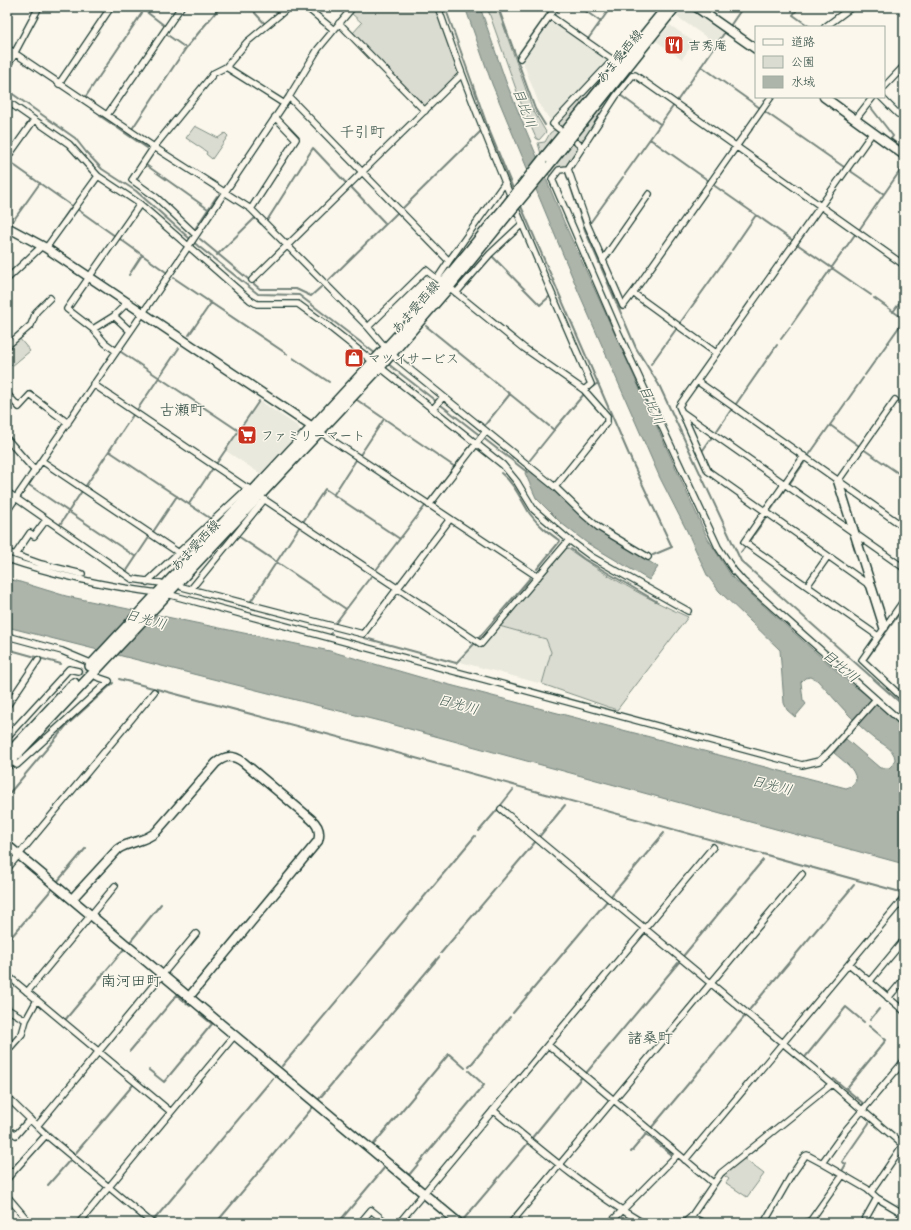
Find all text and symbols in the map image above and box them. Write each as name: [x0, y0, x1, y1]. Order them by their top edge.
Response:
street label: あま愛西線: [593, 26, 647, 87]
legend: [755, 26, 885, 98]
restaurant icon: 吉秀庵: [663, 34, 685, 56]
text: 道路: [791, 35, 815, 50]
place label: 吉秀庵: [688, 38, 727, 54]
text: 公園: [791, 55, 815, 70]
text: 水域: [791, 75, 815, 90]
water label: 目比川: [509, 86, 540, 131]
district label: 千引町: [339, 123, 385, 142]
street label: あま愛西線: [388, 277, 444, 337]
shop icon: マツイサービス: [343, 347, 365, 369]
place label: マツイサービス: [368, 351, 459, 367]
water label: 目比川: [635, 383, 668, 428]
district label: 古瀬町: [159, 401, 205, 420]
supermarket icon: ファミリーマート: [236, 424, 258, 446]
place label: ファミリーマート: [261, 428, 365, 444]
street label: あま愛西線: [168, 516, 224, 575]
water label: 日光川: [123, 606, 168, 633]
water label: 目比川: [819, 646, 862, 686]
water label: 日光川: [435, 691, 480, 718]
water label: 日光川: [749, 772, 794, 799]
district label: 南河田町: [101, 972, 162, 991]
district label: 諸桑町: [627, 1029, 673, 1048]

